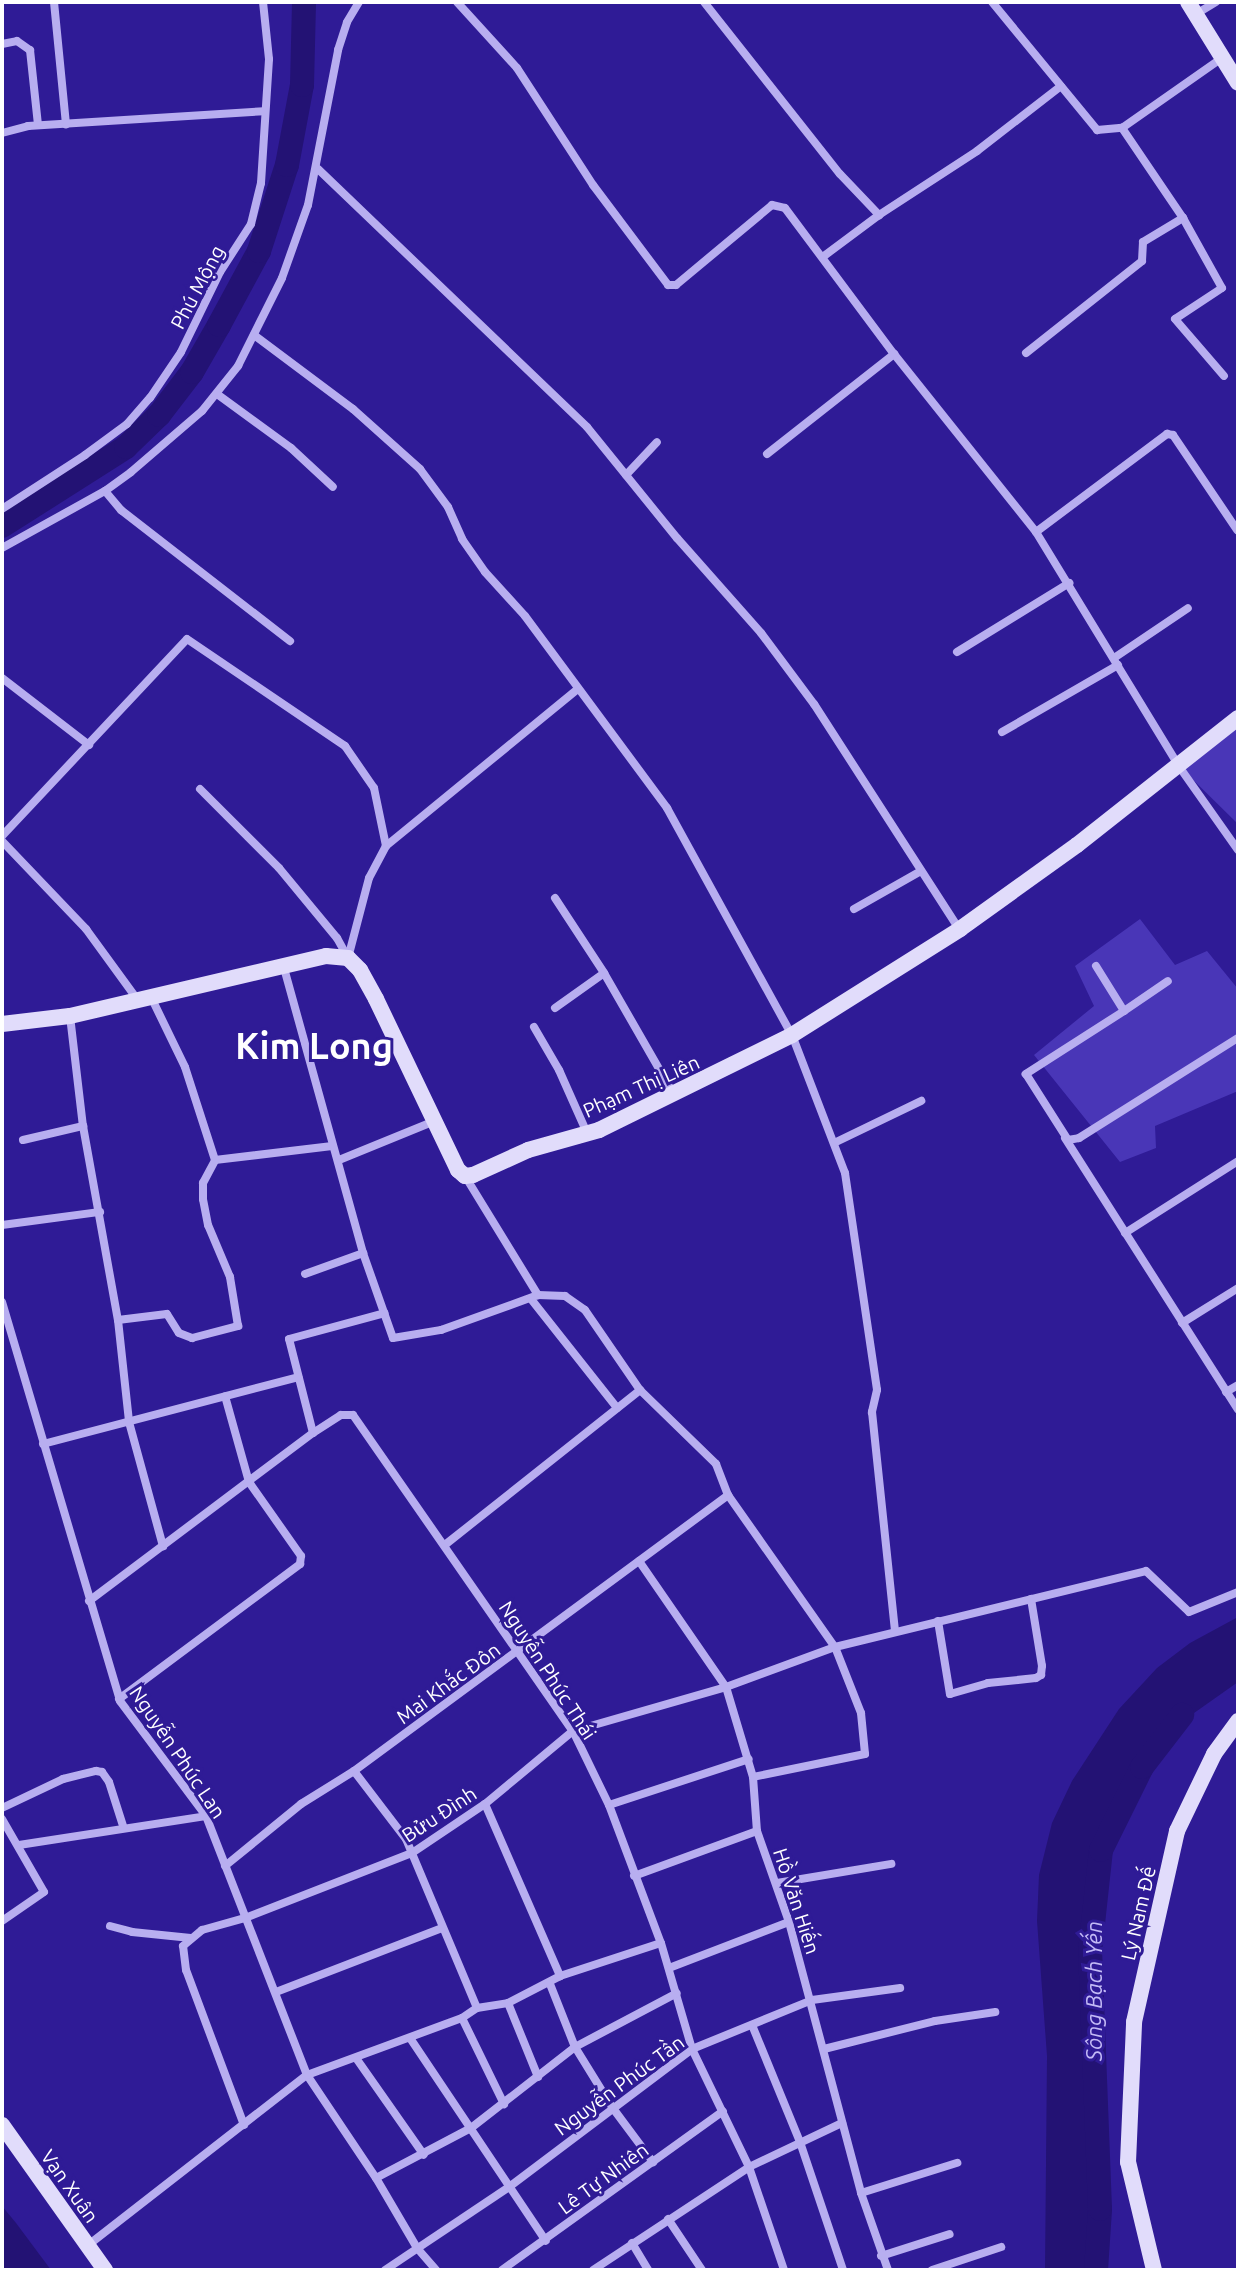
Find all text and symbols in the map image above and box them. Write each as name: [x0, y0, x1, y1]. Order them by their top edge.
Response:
street label: Phú Mộng: [165, 241, 229, 333]
district label: Kim Long: [235, 1024, 393, 1068]
street label: Phạm Thị Liên: [579, 1050, 703, 1122]
street label: Nguyễn Phúc Thái: [494, 1596, 602, 1744]
street label: Mai Khắc Đôn: [391, 1637, 505, 1729]
street label: Nguyễn Phúc Lan: [125, 1681, 231, 1823]
street label: Bửu Đình: [397, 1781, 481, 1847]
street label: Hồ Văn Hiến: [769, 1845, 825, 1957]
street label: Lý Nam Đế: [1116, 1864, 1160, 1962]
water label: Sông Bạch Yến: [1081, 1921, 1107, 2061]
street label: Nguyễn Phúc Tần: [549, 2030, 689, 2140]
street label: Lê Tự Nhiên: [553, 2137, 653, 2219]
street label: Vạn Xuân: [36, 2145, 104, 2227]

